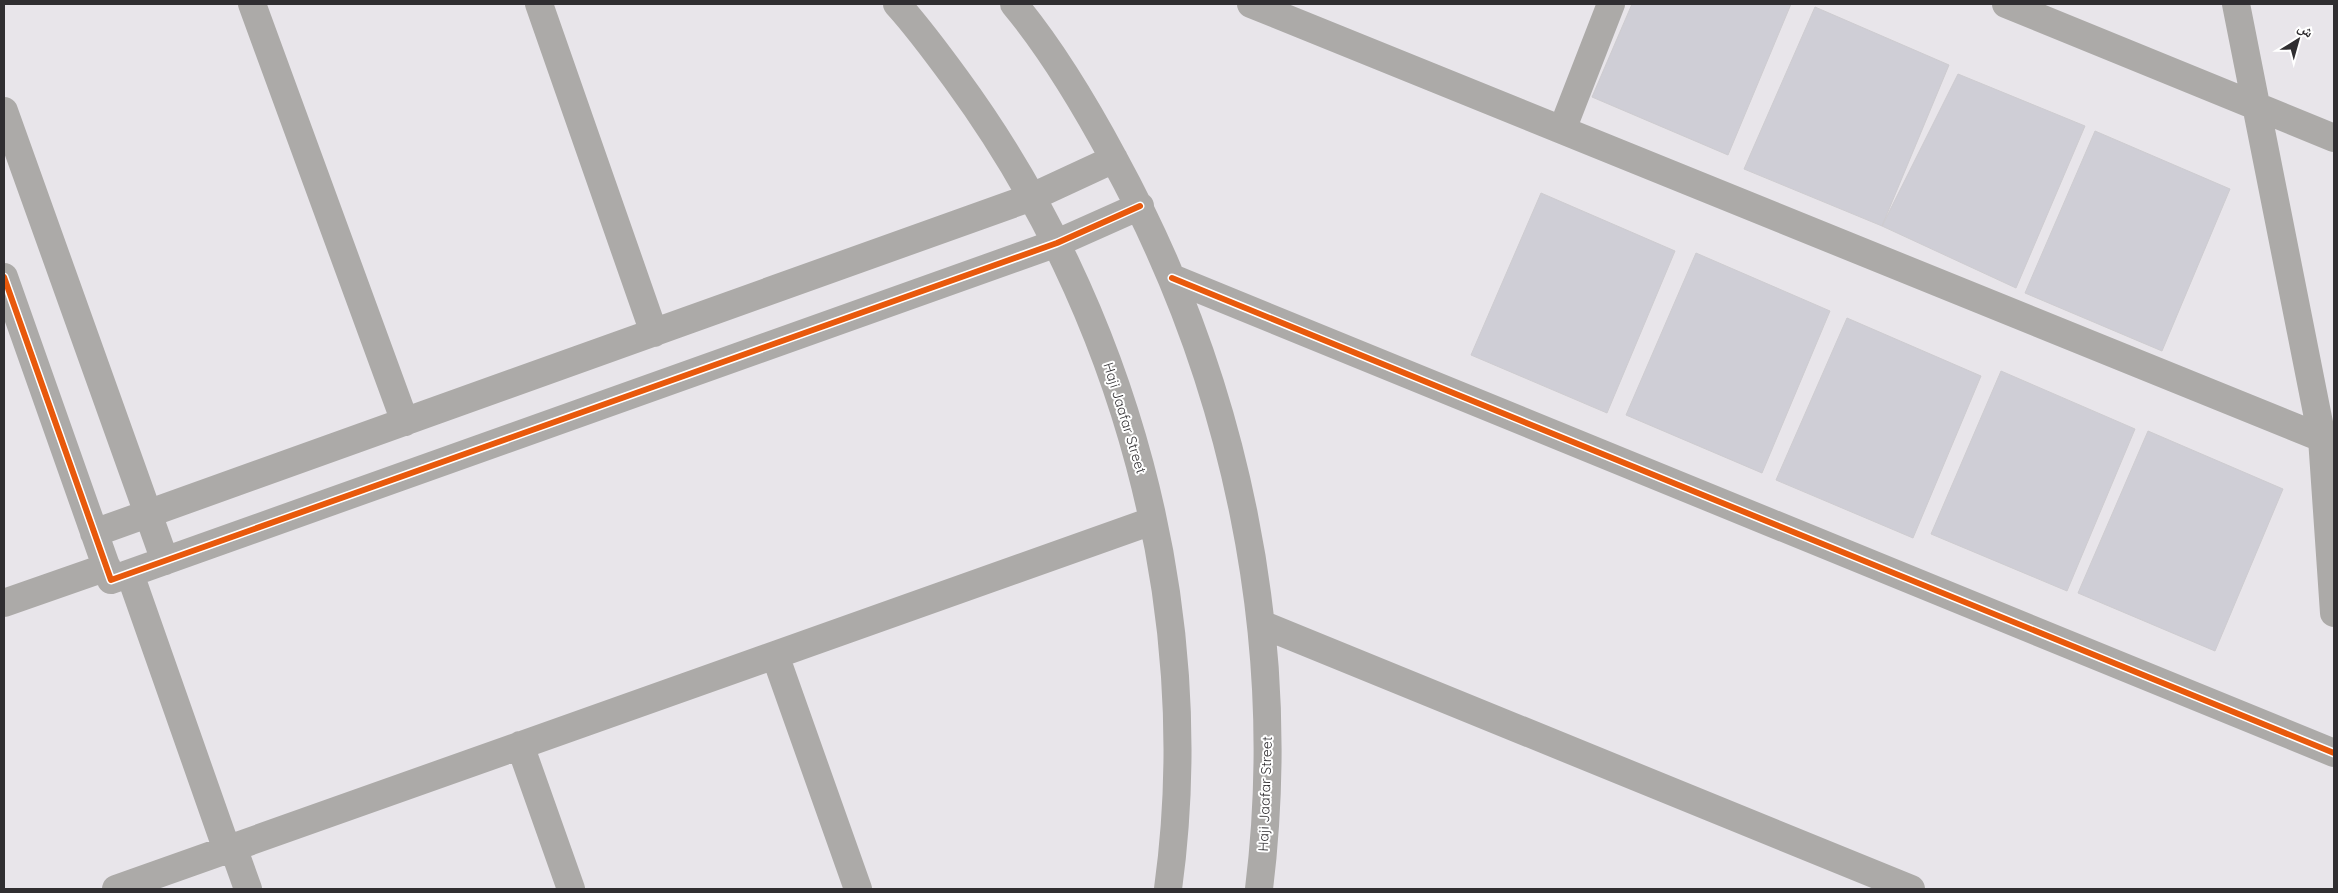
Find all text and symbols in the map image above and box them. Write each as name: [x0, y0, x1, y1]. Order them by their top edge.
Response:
north arrow: [2273, 15, 2323, 65]
text: ش: [2294, 18, 2317, 41]
street label: Haji Jaafar Street: [1100, 360, 1151, 476]
street label: Haji Jaafar Street: [1254, 736, 1276, 852]

